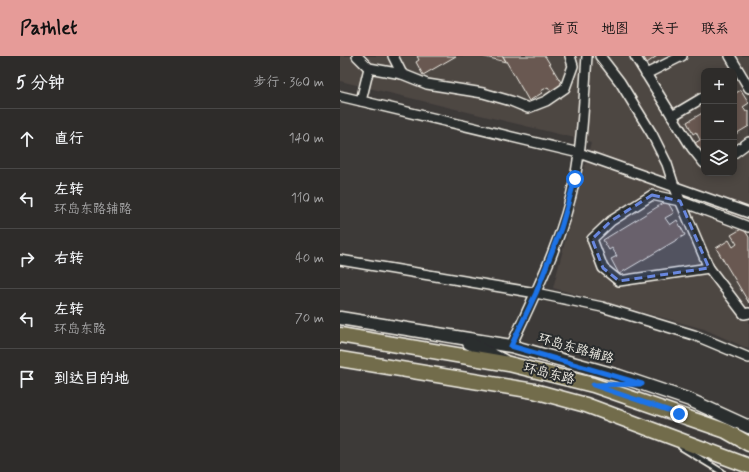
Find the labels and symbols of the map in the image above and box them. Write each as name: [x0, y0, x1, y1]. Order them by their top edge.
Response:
route start: [566, 170, 584, 188]
street label: 环岛东路辅路: [536, 330, 616, 368]
street label: 环岛东路: [522, 359, 576, 389]
route end: [670, 405, 688, 423]

